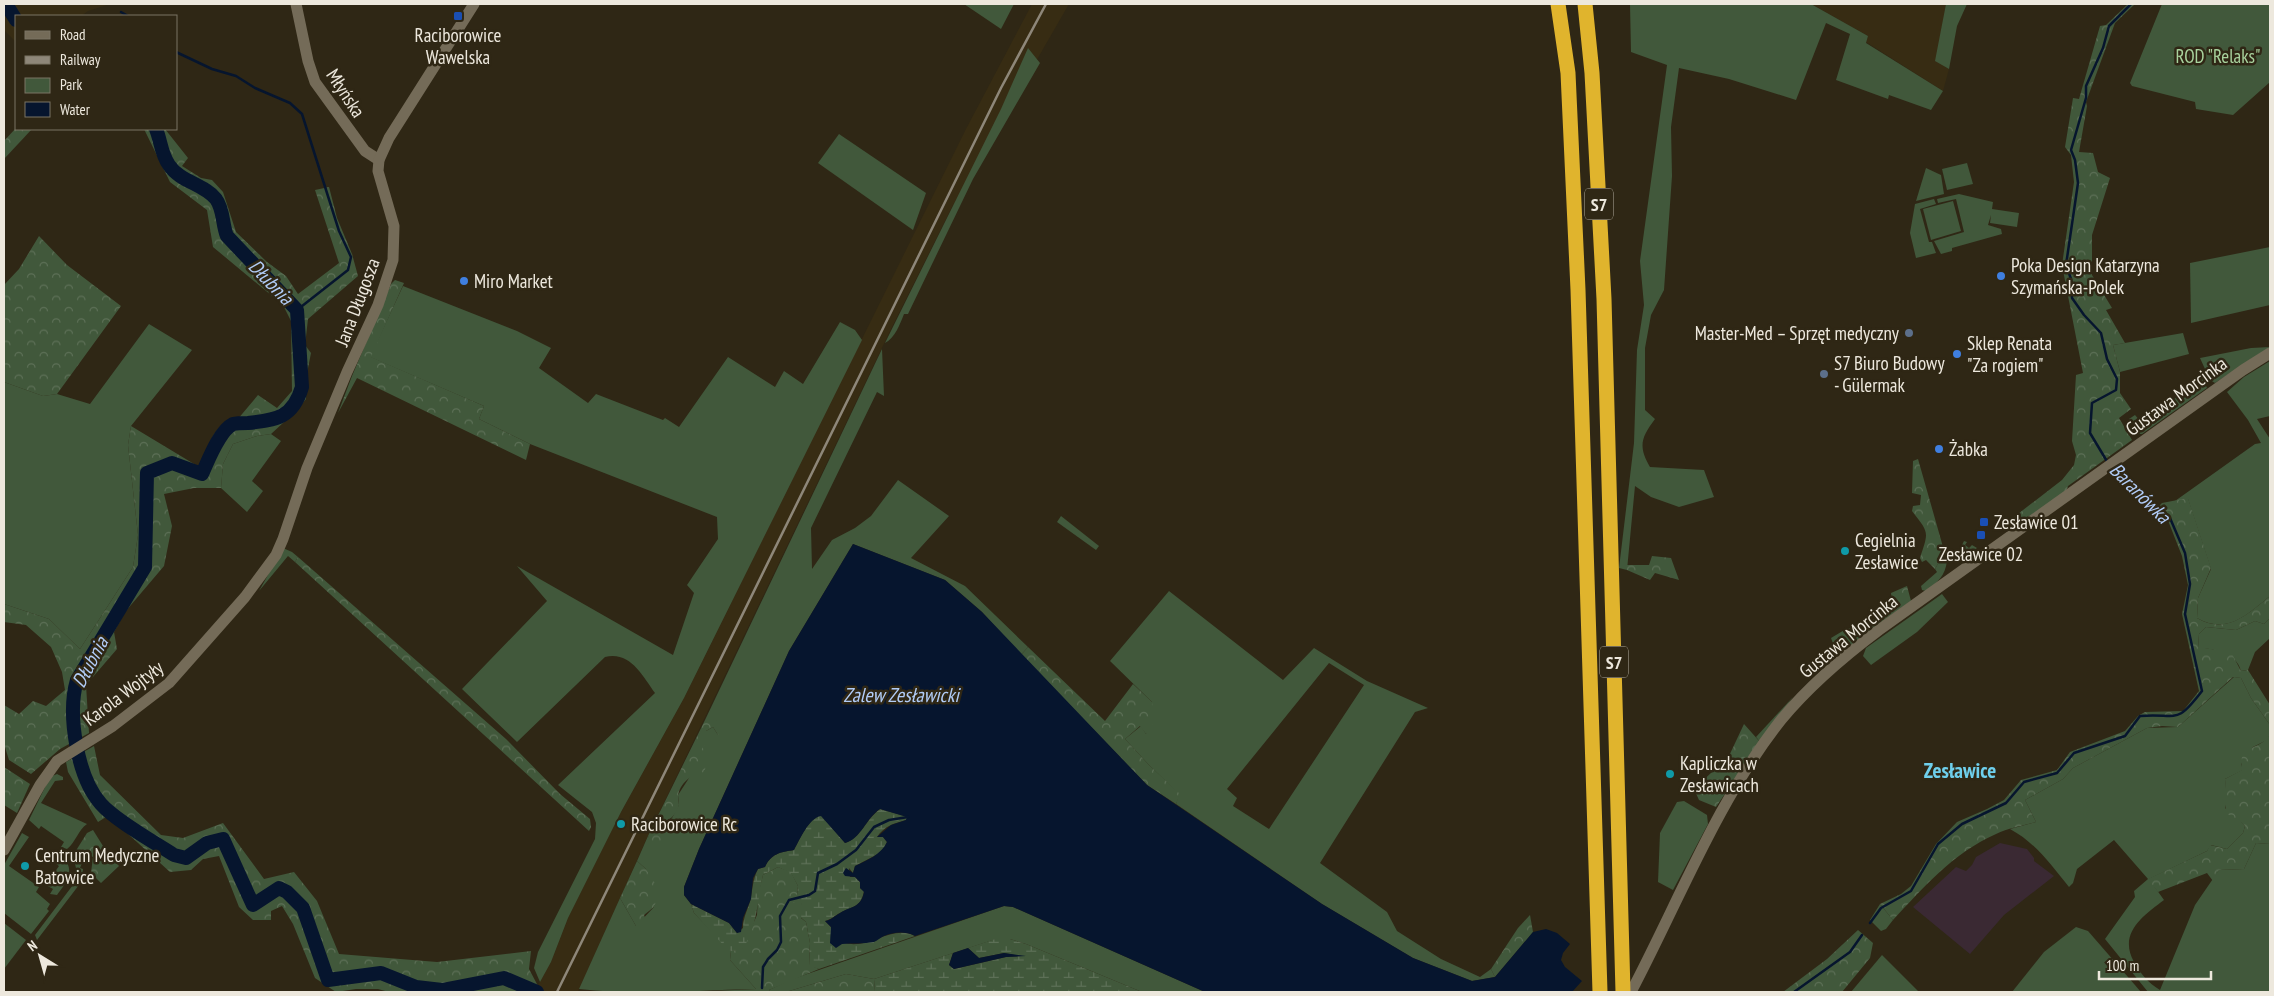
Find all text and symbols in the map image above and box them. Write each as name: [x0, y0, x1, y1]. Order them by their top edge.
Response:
marker: Raciborowice Wawelska: [452, 10, 464, 22]
legend: [15, 15, 178, 130]
place label: Raciborowice Wawelska: [415, 23, 502, 69]
text: Road: [60, 25, 86, 44]
park label: ROD "Relaks": [2176, 44, 2260, 68]
text: Railway: [60, 50, 101, 69]
street label: Młyńska: [321, 64, 371, 122]
text: Park: [60, 75, 82, 94]
text: Water: [60, 100, 91, 119]
road number: S7: [1585, 188, 1613, 220]
place label: Poka Design Katarzyna Szymańska-Polek: [2011, 253, 2160, 299]
water label: Dłubnia: [243, 254, 300, 311]
street label: Jana Długosza: [329, 255, 385, 350]
place label: Miro Market: [474, 269, 554, 293]
marker: Poka Design Katarzyna Szymańska-Polek: [1995, 270, 2007, 282]
marker: Miro Market: [458, 275, 470, 287]
place label: Master-Med – Sprzęt medyczny: [1695, 321, 1900, 345]
marker: Master-Med – Sprzęt medyczny: [1903, 327, 1915, 339]
place label: Sklep Renata "Za rogiem": [1967, 331, 2052, 377]
marker: Sklep Renata "Za rogiem": [1951, 348, 1963, 360]
place label: S7 Biuro Budowy - Gülermak: [1834, 351, 1945, 397]
street label: Gustawa Morcinka: [2121, 351, 2231, 441]
marker: S7 Biuro Budowy - Gülermak: [1818, 368, 1830, 380]
place label: Żabka: [1949, 437, 1988, 461]
marker: Żabka: [1933, 443, 1945, 455]
water label: Baranówka: [2104, 457, 2177, 530]
place label: Zesławice 01: [1994, 510, 2079, 534]
marker: Zesławice 01: [1978, 516, 1990, 528]
place label: Cegielnia Zesławice: [1855, 528, 1919, 574]
marker: Zesławice 02: [1975, 529, 1987, 541]
place label: Zesławice 02: [1939, 542, 2023, 566]
marker: Cegielnia Zesławice: [1839, 545, 1851, 557]
street label: Gustawa Morcinka: [1794, 589, 1902, 683]
water label: Dłubnia: [66, 631, 115, 692]
road number: S7: [1600, 646, 1628, 678]
street label: Karola Wojtyły: [78, 655, 168, 731]
water label: Zalew Zesławicki: [843, 682, 961, 708]
place label: Kapliczka w Zesławicach: [1680, 751, 1759, 797]
district label: Zesławice: [1924, 757, 1996, 784]
marker: Kapliczka w Zesławicach: [1664, 768, 1676, 780]
place label: Raciborowice Rc: [631, 812, 737, 836]
marker: Raciborowice Rc: [615, 818, 627, 830]
place label: Centrum Medyczne Batowice: [35, 843, 159, 889]
marker: Centrum Medyczne Batowice: [19, 860, 31, 872]
north arrow: [15, 931, 65, 981]
text: N: [24, 936, 41, 955]
scale bar: [2099, 948, 2212, 980]
text: 100 m: [2106, 956, 2139, 975]

